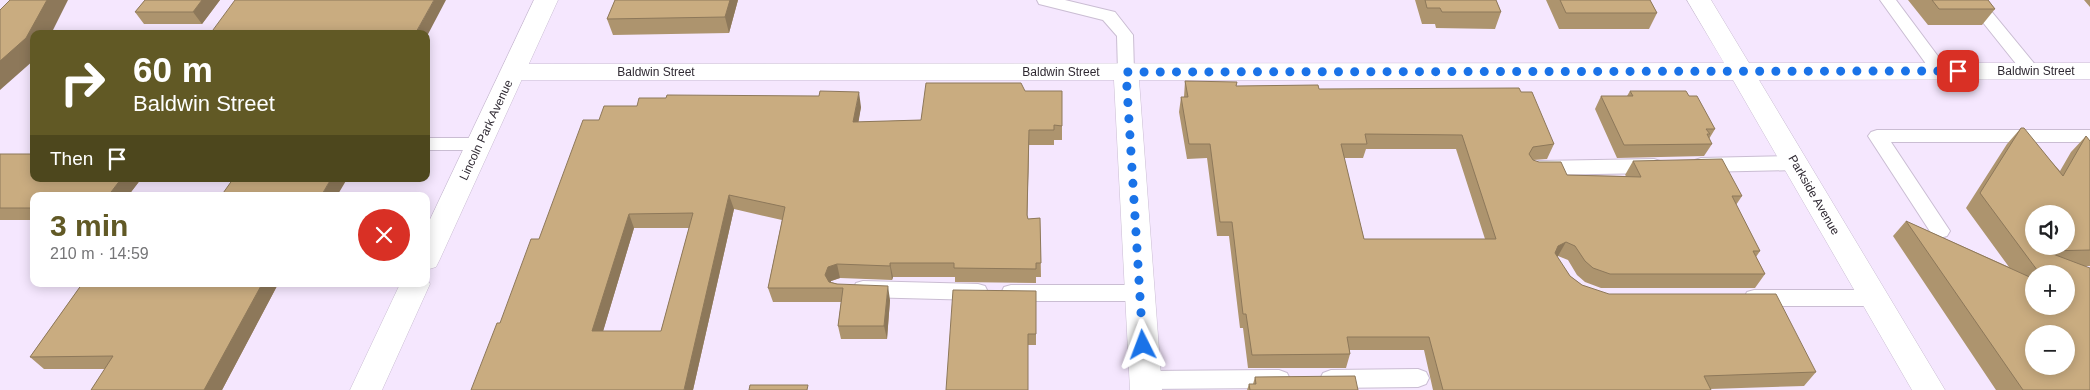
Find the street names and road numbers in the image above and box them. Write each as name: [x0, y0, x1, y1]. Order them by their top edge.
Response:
street label: Baldwin Street: [1997, 64, 2075, 78]
street label: Baldwin Street: [617, 65, 695, 79]
street label: Baldwin Street: [1022, 65, 1100, 79]
street label: Lincoln Park Avenue: [457, 77, 516, 182]
street label: Parkside Avenue: [1785, 153, 1843, 238]

